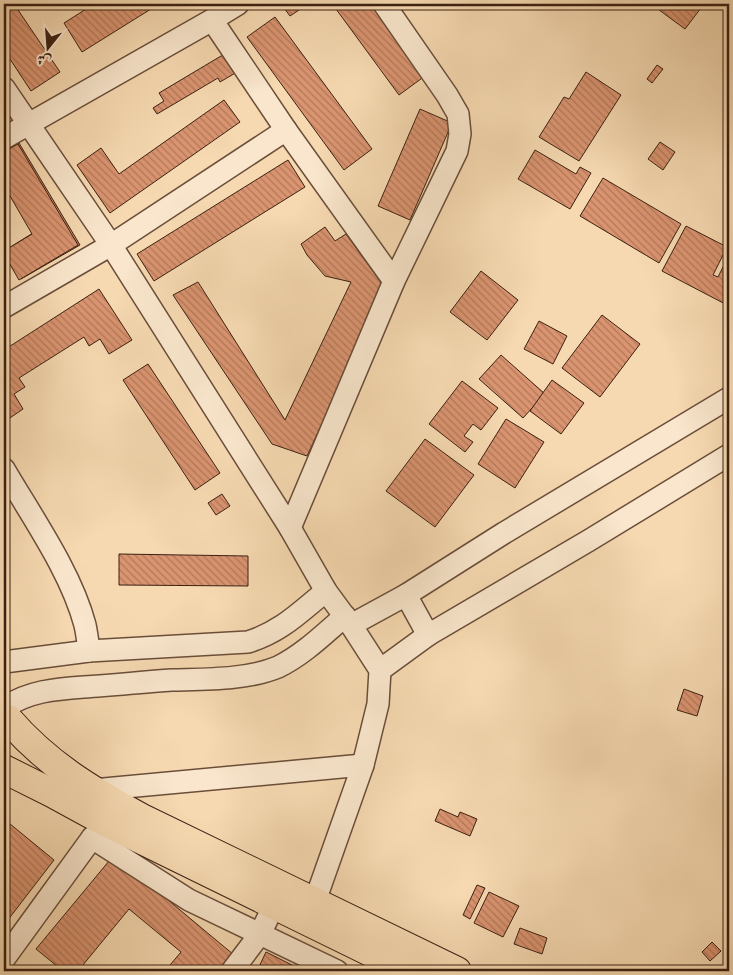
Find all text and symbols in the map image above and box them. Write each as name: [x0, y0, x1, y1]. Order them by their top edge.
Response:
north arrow: [22, 22, 72, 72]
text: ش: [35, 50, 53, 70]

